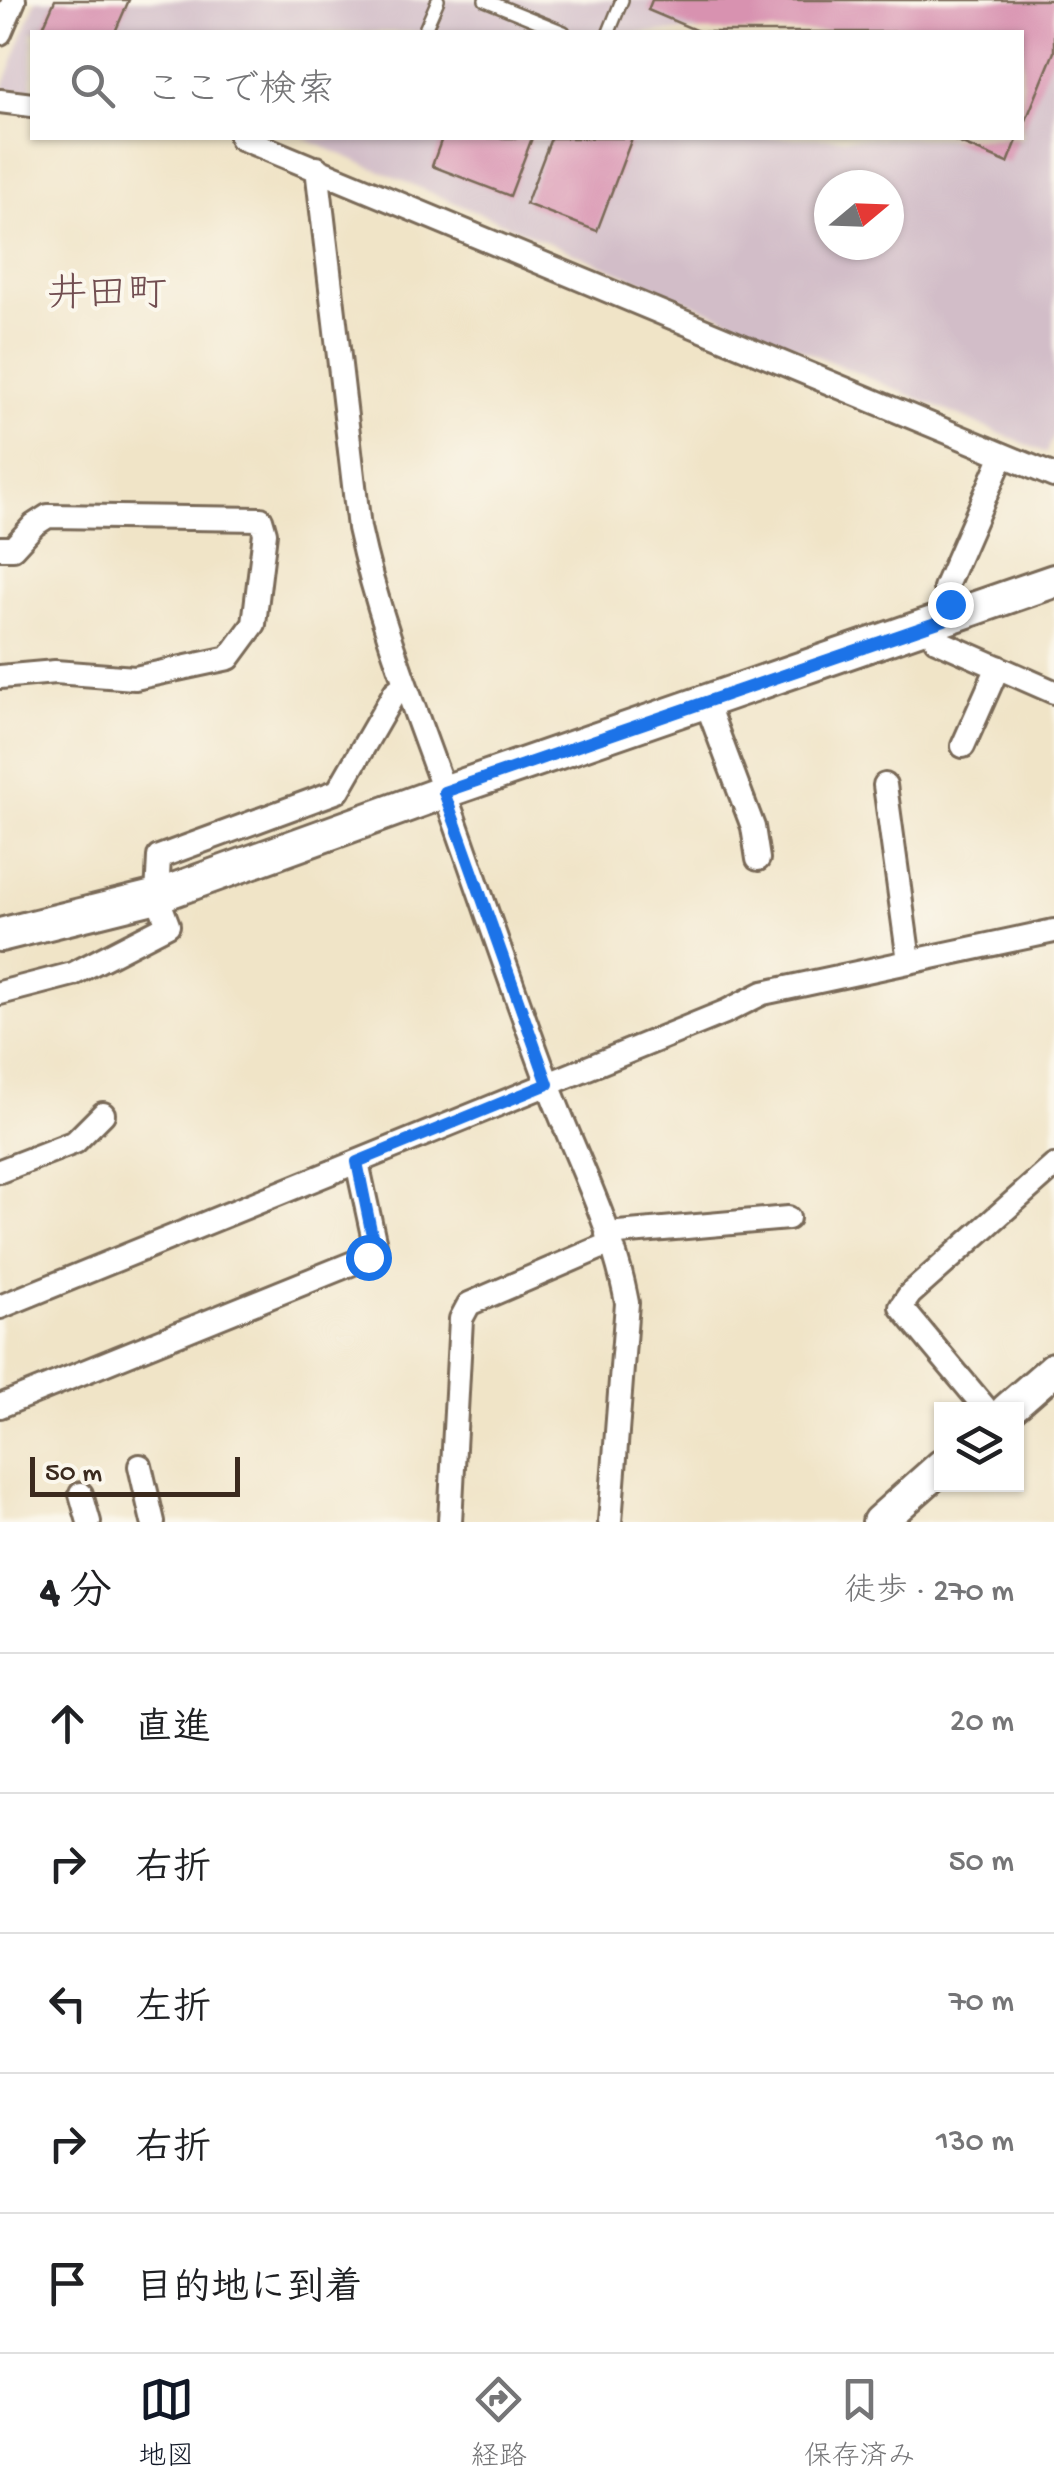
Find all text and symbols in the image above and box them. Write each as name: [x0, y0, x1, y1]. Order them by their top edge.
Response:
search box: [30, 30, 1024, 140]
icon: search: [65, 58, 120, 113]
text: ここで検索: [145, 71, 335, 115]
north arrow: [814, 170, 904, 260]
district label: 井田町: [47, 272, 167, 321]
route end: [928, 582, 974, 628]
route start: [346, 1235, 392, 1281]
map controls: [934, 1402, 1024, 1492]
button: layers: [934, 1402, 1024, 1492]
scale bar: [30, 1452, 240, 1496]
text: 50 m: [45, 1458, 102, 1491]
text: 4 分: [40, 1571, 112, 1620]
text: 徒歩 · 270 m: [844, 1574, 1014, 1612]
icon: ahead: [40, 1696, 95, 1751]
text: 20 m: [950, 1704, 1014, 1742]
text: 直進: [135, 1709, 211, 1753]
icon: right: [40, 1836, 95, 1891]
text: 50 m: [949, 1844, 1014, 1882]
text: 右折: [135, 1849, 211, 1893]
icon: left: [40, 1976, 95, 2031]
text: 70 m: [949, 1984, 1014, 2022]
text: 左折: [135, 1989, 211, 2033]
icon: right: [40, 2116, 95, 2171]
text: 130 m: [936, 2124, 1014, 2162]
text: 右折: [135, 2129, 211, 2173]
icon: arrive: [40, 2256, 95, 2311]
text: 目的地に到着: [135, 2269, 363, 2313]
tab: 地図: [138, 2372, 194, 2475]
tab: 経路: [471, 2372, 527, 2475]
tab: 保存済み: [804, 2372, 916, 2475]

